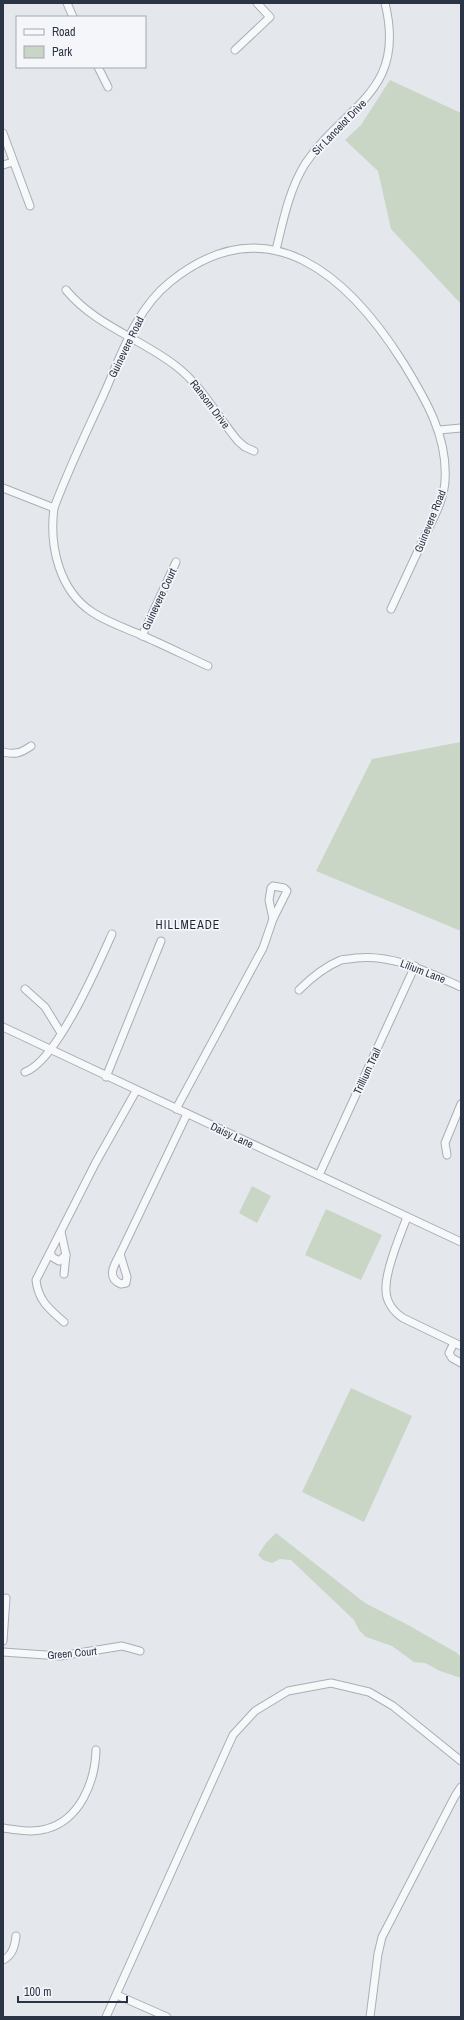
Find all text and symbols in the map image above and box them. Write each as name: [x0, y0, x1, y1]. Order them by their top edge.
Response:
legend: [16, 16, 146, 68]
text: Road: [52, 24, 76, 40]
text: Park: [52, 44, 72, 60]
street label: Sir Lancelot Drive: [309, 96, 369, 158]
street label: Guinevere Road: [105, 314, 147, 380]
street label: Ransom Drive: [187, 377, 233, 431]
street label: Guinevere Road: [411, 488, 449, 554]
street label: Guinevere Court: [139, 565, 180, 632]
district label: HILLMEADE: [156, 917, 220, 933]
street label: Lilium Lane: [398, 956, 448, 986]
street label: Trillium Trail: [350, 1045, 384, 1097]
street label: Daisy Lane: [208, 1119, 256, 1151]
street label: Green Court: [47, 1644, 98, 1662]
scale bar: [18, 1978, 127, 2004]
text: 100 m: [24, 1984, 51, 2000]

